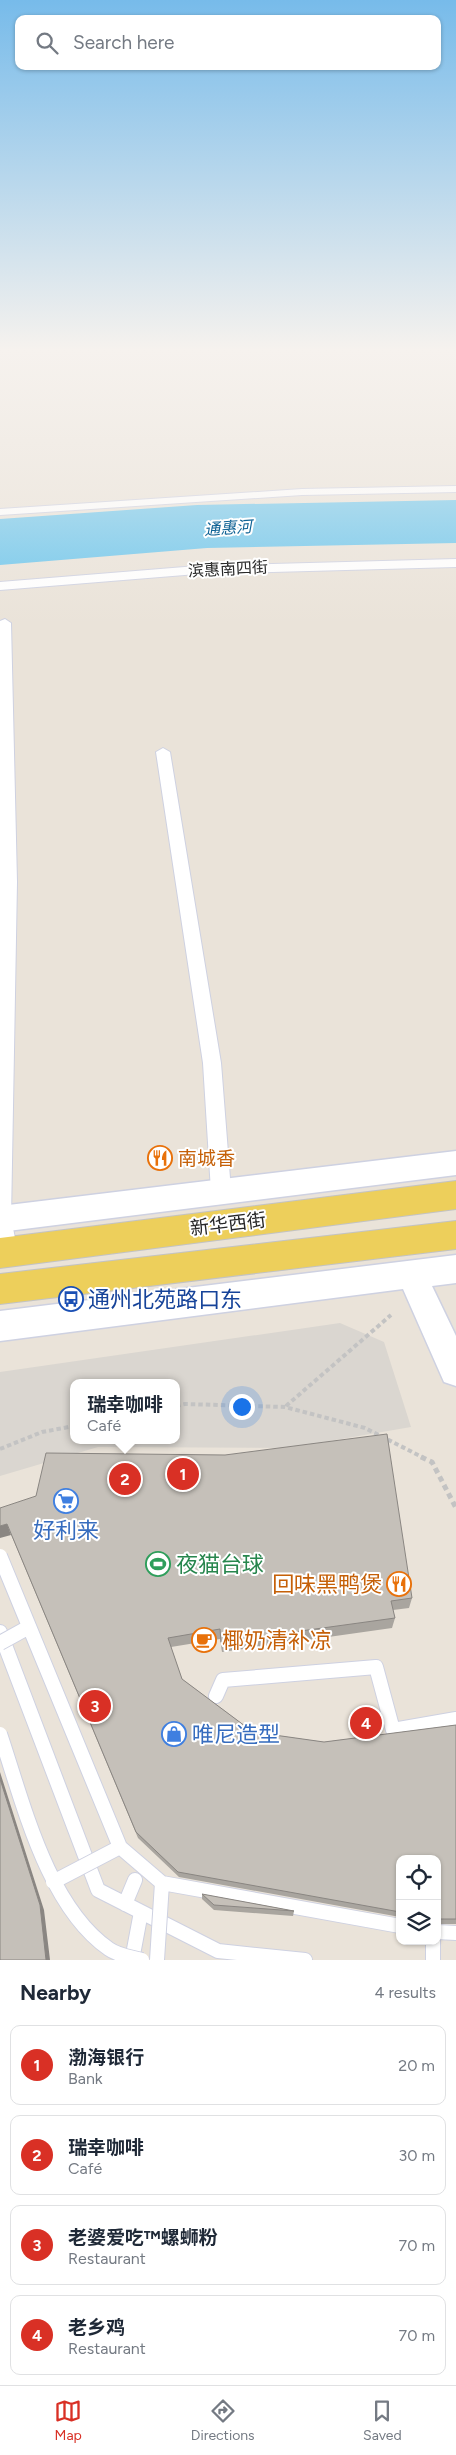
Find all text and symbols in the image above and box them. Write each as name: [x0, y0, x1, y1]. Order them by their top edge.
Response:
search box: [15, 15, 441, 70]
icon: search: [33, 29, 61, 57]
text: Search here: [73, 31, 175, 54]
water label: 通惠河: [203, 517, 256, 539]
street label: 滨惠南四街: [188, 557, 268, 581]
restaurant icon: 南城香: [147, 1145, 173, 1171]
place label: 南城香: [178, 1147, 235, 1170]
street label: 新华西街: [189, 1208, 267, 1240]
bus stop icon: 通州北苑路口东: [58, 1286, 84, 1312]
place label: 通州北苑路口东: [88, 1286, 242, 1313]
popup: [70, 1379, 180, 1444]
text: 瑞幸咖啡: [87, 1393, 163, 1416]
your location: [229, 1394, 255, 1420]
text: Café: [87, 1416, 121, 1435]
pin: 1: [167, 1455, 199, 1493]
pin: 2: [109, 1460, 141, 1498]
supermarket icon: 好利来: [53, 1488, 79, 1514]
place label: 好利来: [33, 1517, 99, 1544]
sports icon: 夜猫台球: [145, 1551, 171, 1577]
place label: 夜猫台球: [176, 1551, 264, 1578]
place label: 回味黑鸭煲: [272, 1571, 382, 1598]
restaurant icon: 回味黑鸭煲: [386, 1571, 412, 1597]
cafe icon: 椰奶清补凉: [191, 1627, 217, 1653]
place label: 椰奶清补凉: [222, 1627, 332, 1654]
pin: 3: [79, 1687, 111, 1725]
pin: 4: [350, 1704, 382, 1742]
shop icon: 唯尼造型: [161, 1721, 187, 1747]
place label: 唯尼造型: [192, 1721, 280, 1748]
map controls: [396, 1855, 441, 1945]
button: locate: [396, 1855, 441, 1900]
button: layers: [396, 1900, 441, 1945]
text: Nearby: [20, 1980, 91, 2005]
text: 4 results: [375, 1983, 436, 2002]
text: 渤海银行: [68, 2046, 144, 2069]
text: 1: [34, 2056, 40, 2075]
text: 20 m: [398, 2056, 435, 2075]
text: Bank: [68, 2069, 103, 2088]
text: 瑞幸咖啡: [68, 2136, 144, 2159]
text: 2: [32, 2146, 42, 2165]
text: 30 m: [398, 2146, 435, 2165]
text: Café: [68, 2159, 102, 2178]
text: 老婆爱吃™螺蛳粉: [68, 2226, 218, 2249]
text: 3: [33, 2236, 41, 2255]
text: 70 m: [399, 2236, 435, 2255]
text: Restaurant: [68, 2249, 146, 2268]
text: 老乡鸡: [68, 2316, 125, 2339]
text: 4: [32, 2326, 42, 2345]
text: 70 m: [399, 2326, 435, 2345]
text: Restaurant: [68, 2339, 146, 2358]
tab: Map: [54, 2397, 82, 2444]
tab: Directions: [191, 2397, 255, 2444]
tab: Saved: [363, 2397, 402, 2444]

